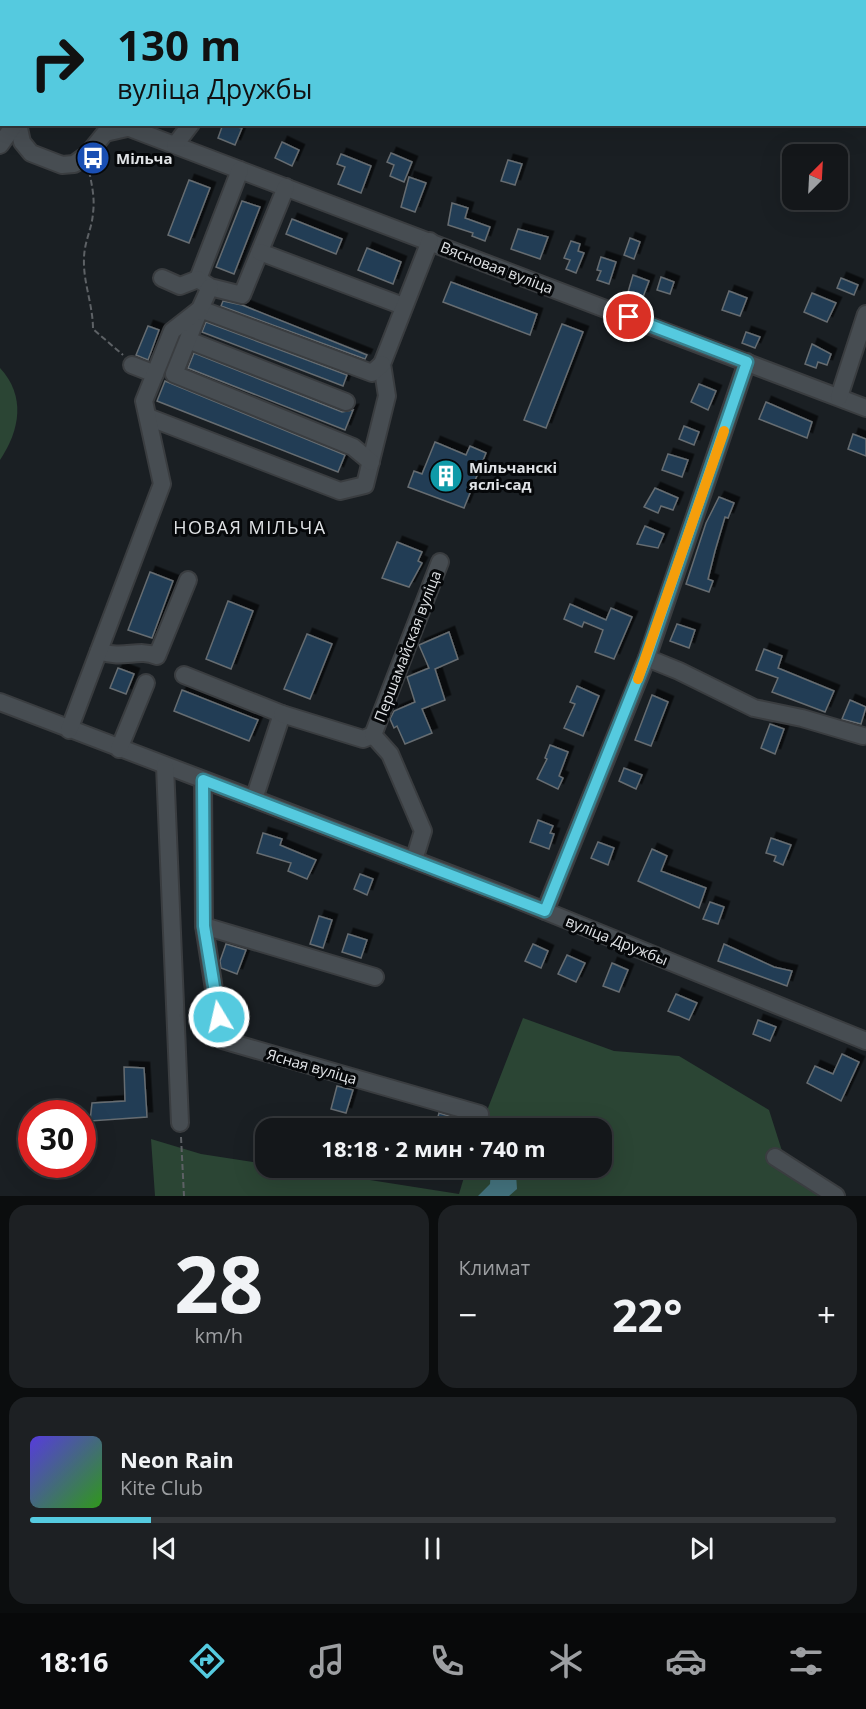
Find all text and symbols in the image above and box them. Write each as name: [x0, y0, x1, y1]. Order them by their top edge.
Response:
text: 130 m: [117, 16, 241, 73]
icon: right: [18, 24, 96, 102]
text: вуліца Дружбы: [117, 70, 312, 107]
bus stop icon: Мільча: [75, 140, 111, 176]
north arrow: [782, 144, 848, 210]
map controls: [782, 144, 848, 210]
place label: Мільча: [116, 148, 173, 168]
street label: Вясновая вуліца: [438, 236, 556, 298]
pin: [603, 291, 654, 342]
icon: arrive: [612, 300, 645, 333]
place label: Мільчанскі яслі-сад: [469, 457, 557, 494]
building icon: Мільчанскі яслі-сад: [428, 458, 464, 494]
district label: НОВАЯ МІЛЬЧА: [173, 515, 327, 539]
street label: Першамайская вуліца: [369, 567, 445, 725]
street label: вуліца Дружбы: [563, 910, 671, 970]
position arrow: [187, 985, 251, 1049]
street label: Ясная вуліца: [265, 1044, 359, 1088]
speed limit sign: 30: [18, 1100, 96, 1178]
text: 18:18 · 2 мин · 740 m: [321, 1133, 546, 1163]
text: 28: [174, 1230, 263, 1336]
text: Климат: [459, 1254, 530, 1281]
text: 22°: [612, 1284, 683, 1345]
text: −: [459, 1292, 477, 1337]
text: +: [817, 1292, 836, 1337]
text: km/h: [194, 1322, 243, 1349]
text: Neon Rain: [120, 1444, 234, 1474]
text: Kite Club: [120, 1474, 203, 1501]
icon: previous: [148, 1532, 181, 1565]
icon: pause: [416, 1532, 449, 1565]
icon: next: [685, 1532, 718, 1565]
icon: directions: [186, 1640, 228, 1682]
icon: music: [306, 1640, 348, 1682]
icon: phone: [426, 1640, 468, 1682]
icon: climate: [545, 1640, 587, 1682]
icon: car: [665, 1640, 707, 1682]
icon: filters: [785, 1640, 827, 1682]
text: 18:16: [39, 1643, 108, 1680]

